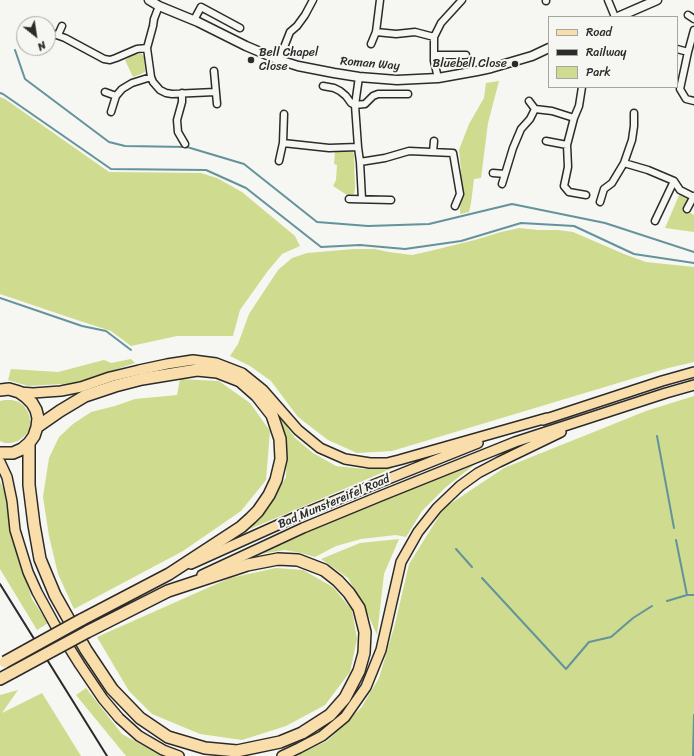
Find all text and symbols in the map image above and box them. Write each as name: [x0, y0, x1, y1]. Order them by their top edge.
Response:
north arrow: [16, 16, 56, 56]
legend: [548, 16, 678, 88]
text: Road: [586, 21, 612, 43]
text: N: [34, 36, 50, 56]
text: Railway: [586, 41, 627, 63]
place label: Bell Chapel Close: [259, 46, 318, 74]
street label: Roman Way: [340, 54, 400, 74]
marker: Bell Chapel Close: [246, 55, 256, 65]
place label: Bluebell Close: [433, 57, 507, 71]
marker: Bluebell Close: [510, 59, 520, 69]
text: Park: [586, 61, 611, 83]
street label: Bad Munstereifel Road: [276, 472, 392, 532]

